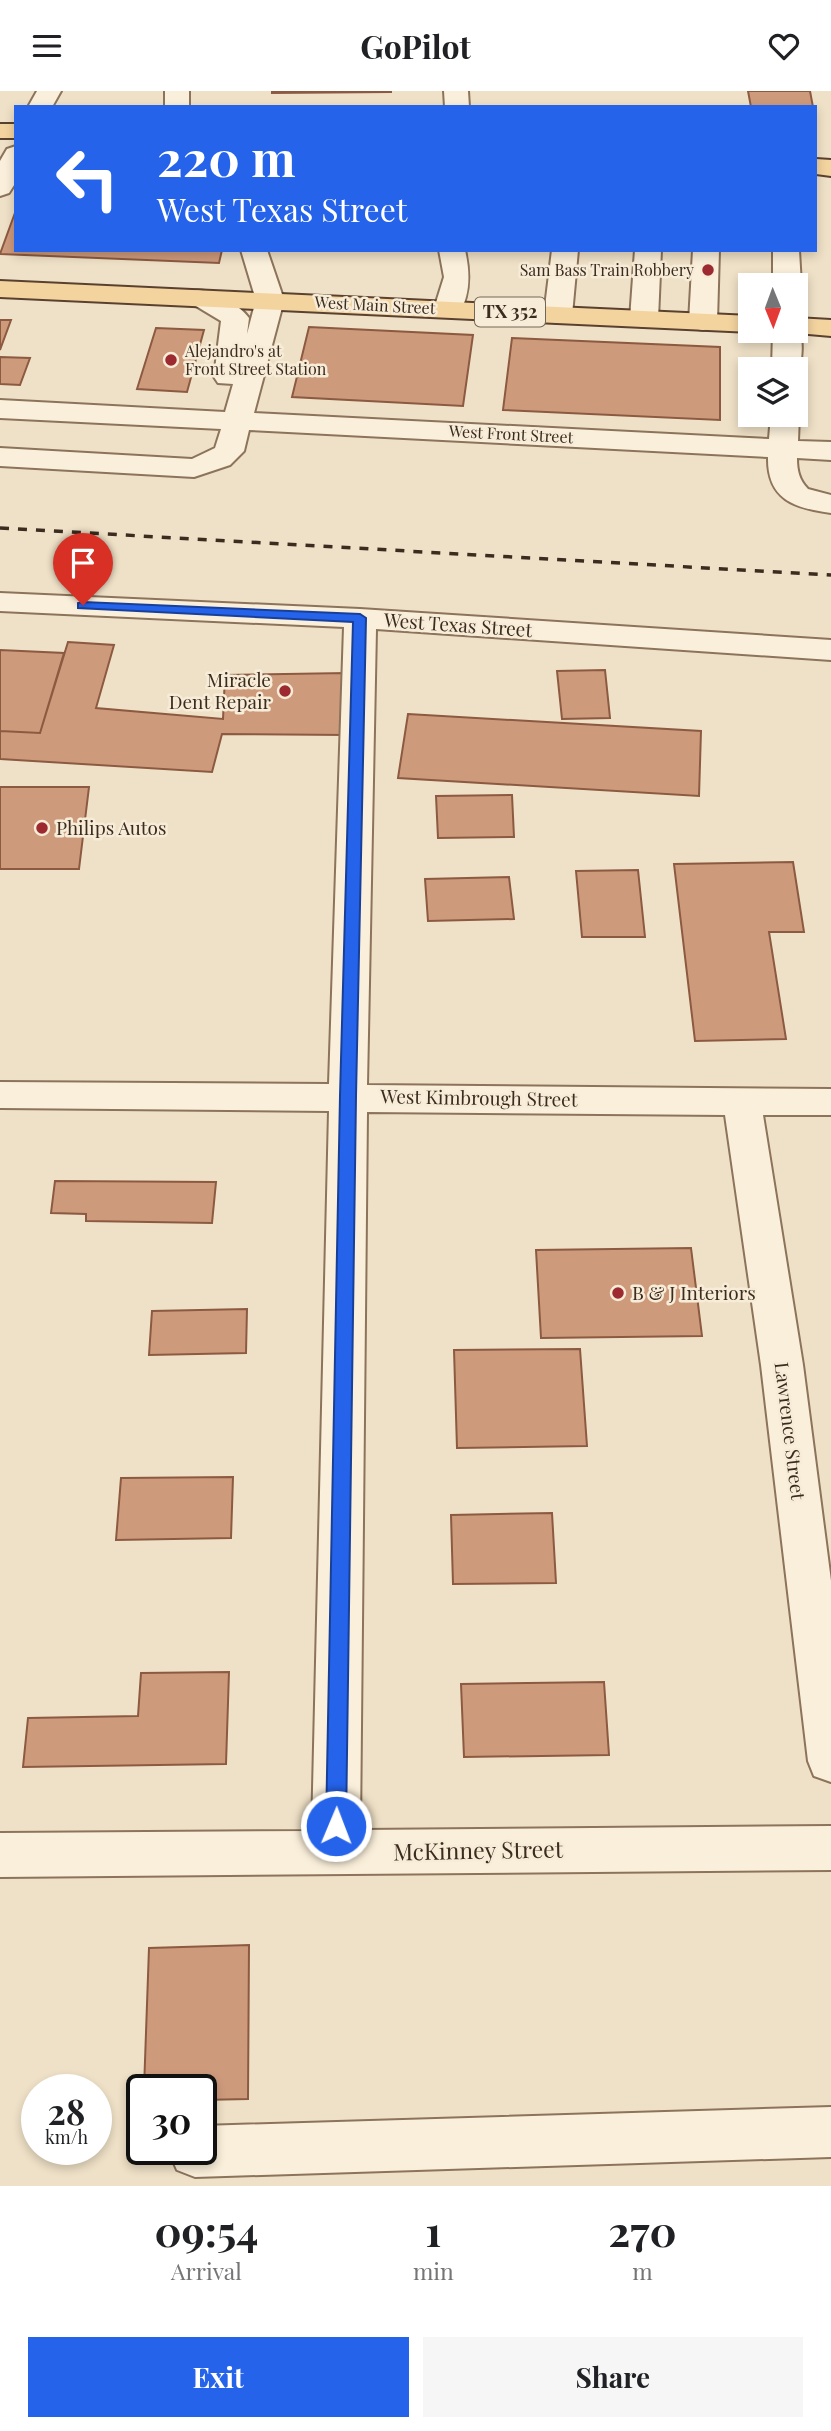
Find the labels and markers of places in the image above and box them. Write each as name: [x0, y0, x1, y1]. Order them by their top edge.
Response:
place label: Sam Bass Train Robbery: [520, 259, 694, 280]
marker: Sam Bass Train Robbery: [700, 262, 716, 278]
place label: Alejandro's at Front Street Station: [184, 340, 327, 379]
marker: Alejandro's at Front Street Station: [163, 352, 179, 368]
pin: [53, 533, 113, 605]
place label: Miracle Dent Repair: [169, 666, 272, 714]
marker: Miracle Dent Repair: [277, 683, 293, 699]
place label: Philips Autos: [56, 814, 166, 840]
marker: Philips Autos: [34, 820, 50, 836]
place label: B & J Interiors: [632, 1279, 756, 1305]
marker: B & J Interiors: [610, 1285, 626, 1301]

